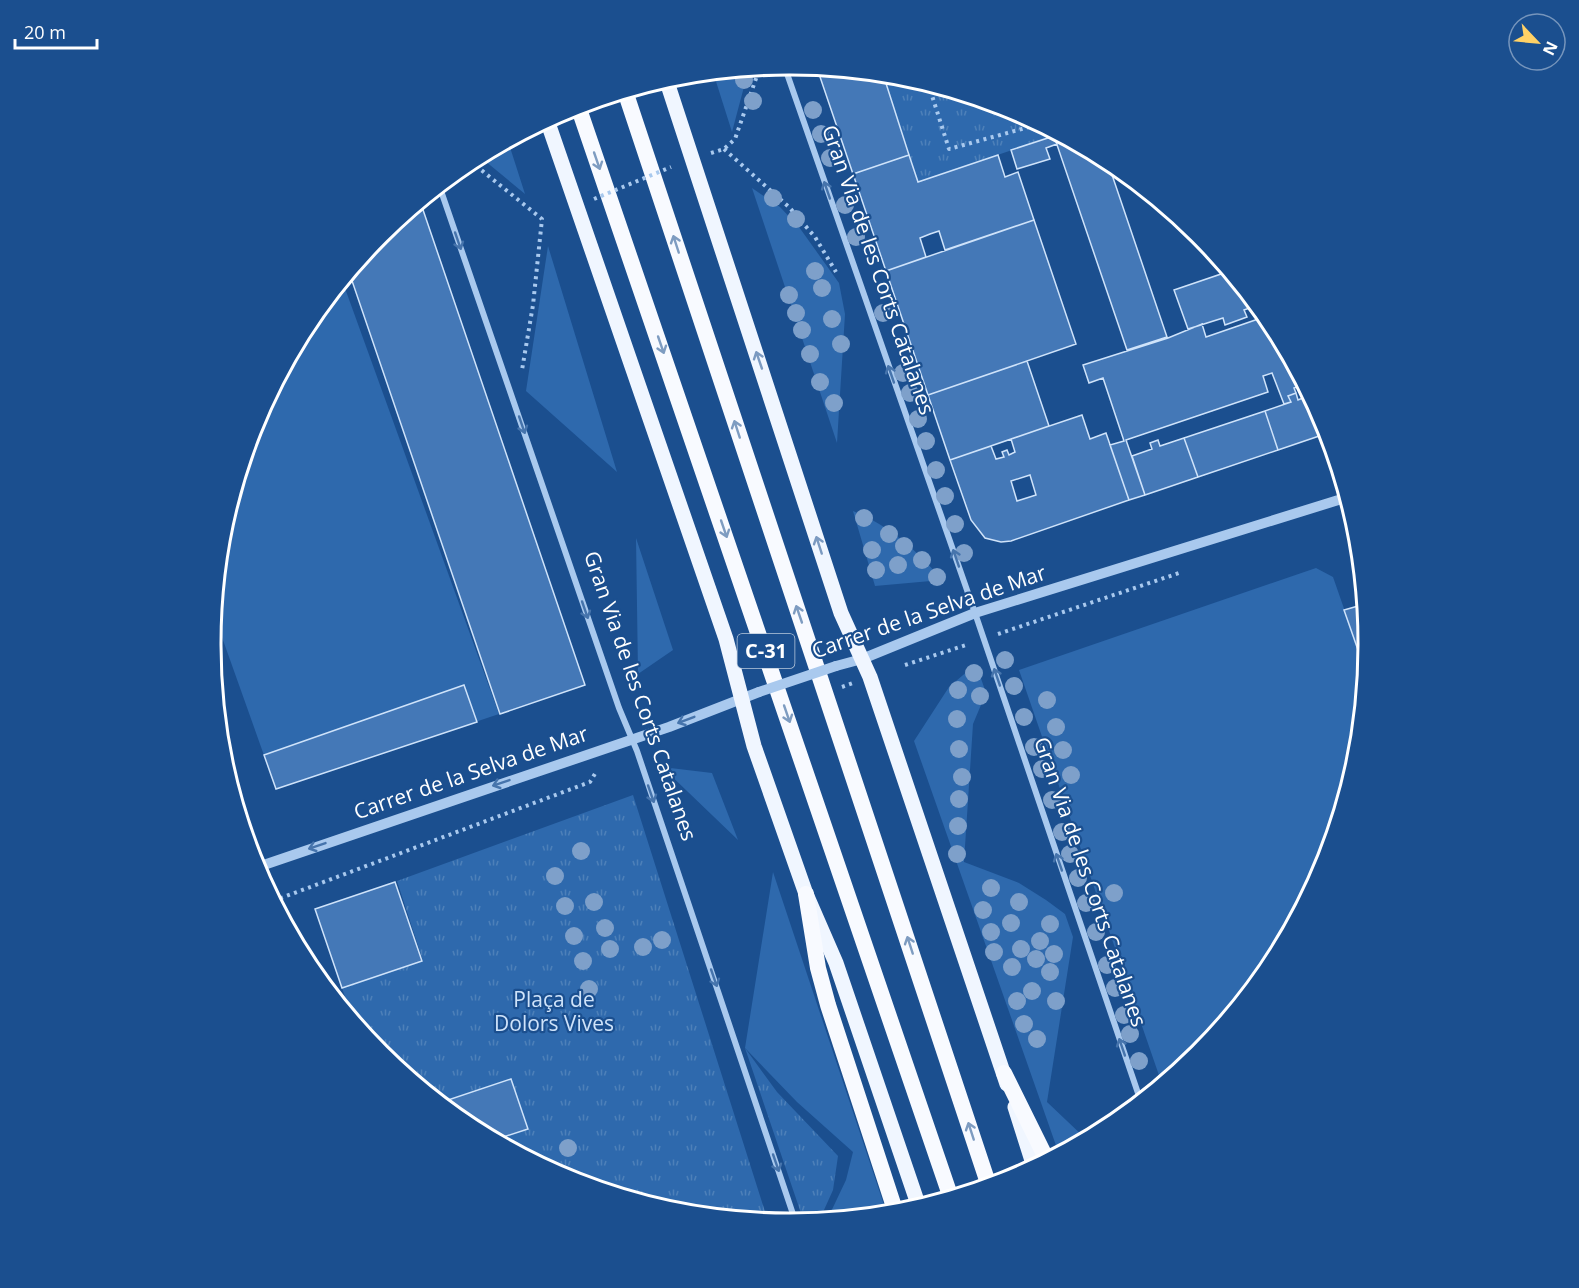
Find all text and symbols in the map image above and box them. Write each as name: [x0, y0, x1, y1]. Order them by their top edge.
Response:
scale bar: [15, 12, 98, 50]
north arrow: [1507, 12, 1567, 72]
text: 20 m: [24, 20, 66, 44]
text: N: [1538, 38, 1563, 59]
street label: Gran Via de les Corts Catalanes: [816, 121, 942, 418]
one-way arrow: [592, 151, 603, 170]
one-way arrow: [820, 181, 831, 200]
one-way arrow: [454, 231, 465, 250]
one-way arrow: [669, 235, 680, 254]
one-way arrow: [656, 335, 667, 354]
one-way arrow: [752, 351, 763, 370]
one-way arrow: [884, 365, 895, 384]
one-way arrow: [517, 415, 528, 434]
one-way arrow: [731, 420, 742, 439]
one-way arrow: [720, 520, 731, 538]
one-way arrow: [813, 536, 824, 555]
street label: Gran Via de les Corts Catalanes: [578, 547, 704, 844]
one-way arrow: [949, 549, 960, 568]
street label: Carrer de la Selva de Mar: [808, 558, 1050, 664]
one-way arrow: [580, 600, 591, 619]
one-way arrow: [793, 605, 804, 624]
road number: C-31: [738, 634, 795, 668]
one-way arrow: [991, 668, 1002, 687]
one-way arrow: [782, 704, 793, 723]
one-way arrow: [677, 715, 696, 726]
street label: Carrer de la Selva de Mar: [350, 719, 592, 825]
street label: Gran Via de les Corts Catalanes: [1028, 733, 1154, 1030]
one-way arrow: [492, 778, 511, 789]
one-way arrow: [647, 784, 658, 803]
one-way arrow: [308, 841, 327, 852]
one-way arrow: [1053, 853, 1064, 872]
one-way arrow: [903, 936, 914, 955]
one-way arrow: [709, 969, 720, 987]
park label: Plaça de Dolors Vives: [494, 985, 614, 1037]
one-way arrow: [1115, 1038, 1126, 1056]
one-way arrow: [964, 1122, 975, 1141]
one-way arrow: [772, 1153, 783, 1172]

